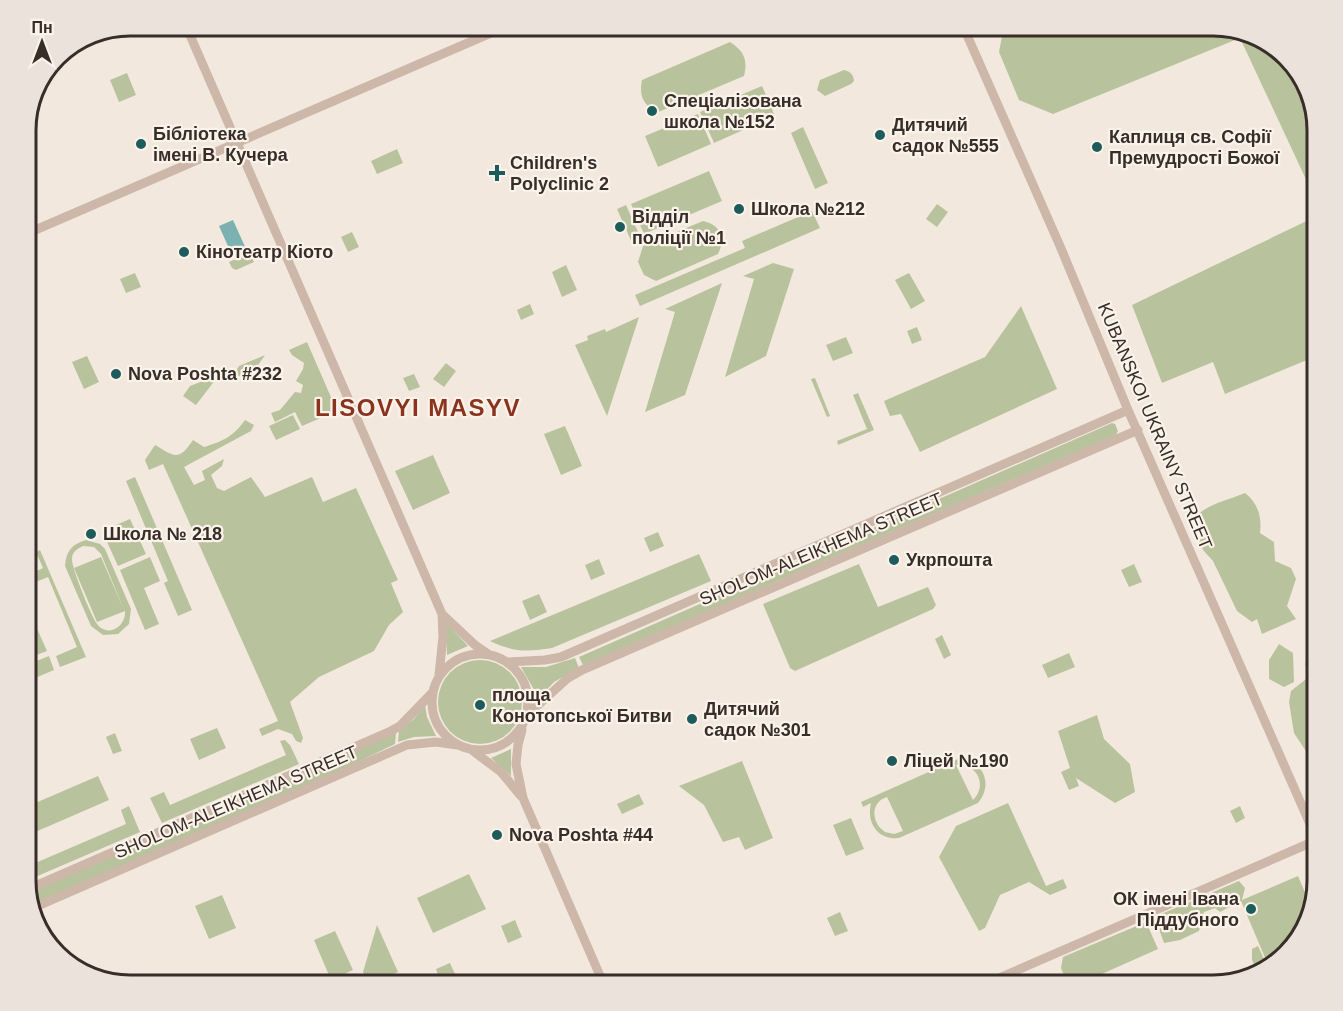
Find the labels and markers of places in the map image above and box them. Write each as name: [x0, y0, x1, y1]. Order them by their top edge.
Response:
place label: Спеціалізована школа №152: [664, 91, 803, 132]
marker: Спеціалізована школа №152: [645, 104, 659, 118]
place label: Дитячий садок №555: [892, 115, 999, 156]
place label: Бібліотека імені В. Кучера: [153, 124, 289, 165]
place label: Каплиця св. Софії Премудрості Божої: [1109, 127, 1280, 168]
marker: Дитячий садок №555: [873, 128, 887, 142]
marker: Бібліотека імені В. Кучера: [134, 137, 148, 151]
marker: Каплиця св. Софії Премудрості Божої: [1090, 140, 1104, 154]
place label: Children's Polyclinic 2: [510, 153, 609, 194]
marker: Children's Polyclinic 2: [488, 164, 506, 182]
place label: Школа №212: [751, 199, 865, 219]
marker: Школа №212: [732, 202, 746, 216]
place label: Відділ поліції №1: [632, 207, 726, 248]
marker: Відділ поліції №1: [613, 220, 627, 234]
place label: Кінотеатр Кіото: [196, 242, 333, 262]
marker: Кінотеатр Кіото: [177, 245, 191, 259]
place label: Nova Poshta #232: [128, 364, 282, 384]
marker: Nova Poshta #232: [109, 367, 123, 381]
place label: Школа № 218: [103, 524, 222, 544]
marker: Школа № 218: [84, 527, 98, 541]
place label: Укрпошта: [906, 550, 993, 570]
marker: Укрпошта: [887, 553, 901, 567]
place label: площа Конотопської Битви: [492, 685, 672, 726]
marker: площа Конотопської Битви: [473, 698, 487, 712]
place label: Дитячий садок №301: [704, 699, 811, 740]
marker: Дитячий садок №301: [685, 712, 699, 726]
place label: Ліцей №190: [904, 751, 1009, 771]
marker: Ліцей №190: [885, 754, 899, 768]
place label: Nova Poshta #44: [509, 825, 653, 845]
marker: Nova Poshta #44: [490, 828, 504, 842]
place label: ОК імені Івана Піддубного: [1113, 889, 1240, 930]
marker: ОК імені Івана Піддубного: [1244, 902, 1258, 916]

